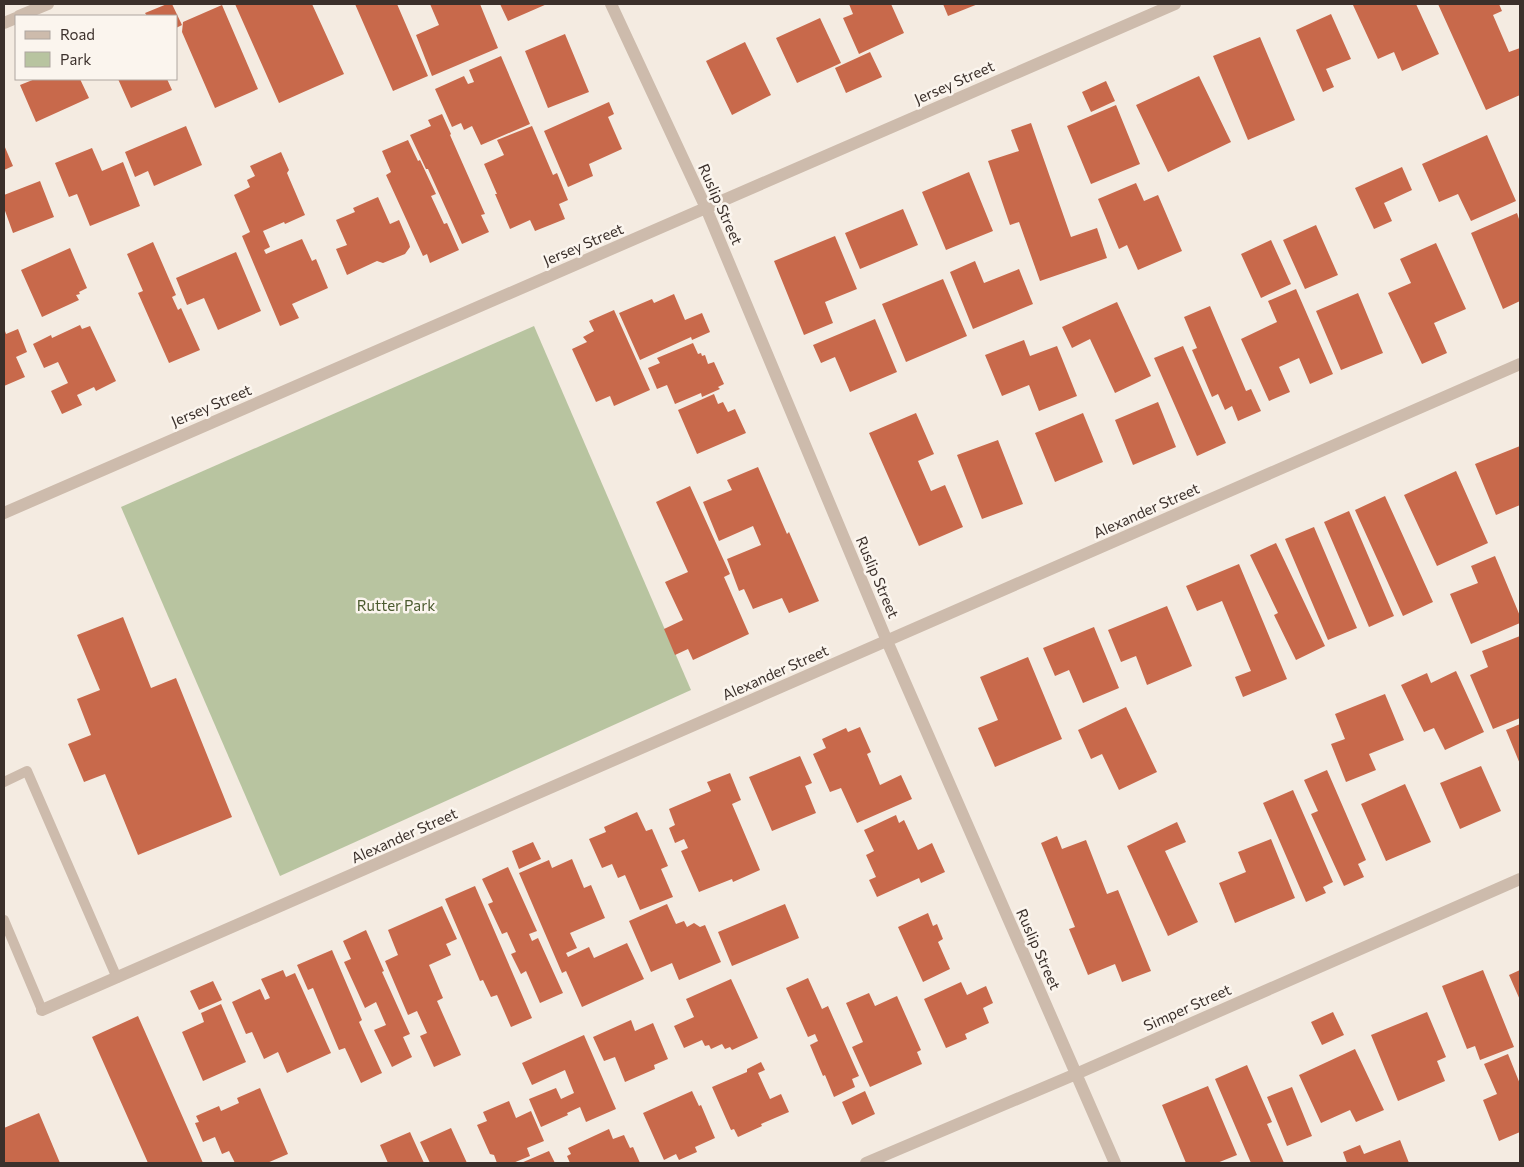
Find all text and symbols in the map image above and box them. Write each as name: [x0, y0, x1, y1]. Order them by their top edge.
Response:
legend: [15, 15, 178, 80]
text: Road: [60, 25, 95, 43]
text: Park: [60, 50, 91, 68]
street label: Jersey Street: [911, 56, 997, 108]
street label: Ruslip Street: [695, 161, 747, 247]
street label: Jersey Street: [540, 219, 626, 269]
street label: Jersey Street: [168, 380, 254, 430]
street label: Alexander Street: [1090, 479, 1202, 541]
street label: Ruslip Street: [853, 533, 903, 621]
park label: Rutter Park: [357, 596, 435, 614]
street label: Alexander Street: [719, 641, 831, 703]
street label: Alexander Street: [348, 804, 460, 866]
street label: Ruslip Street: [1013, 906, 1065, 992]
street label: Simper Street: [1140, 980, 1234, 1034]

